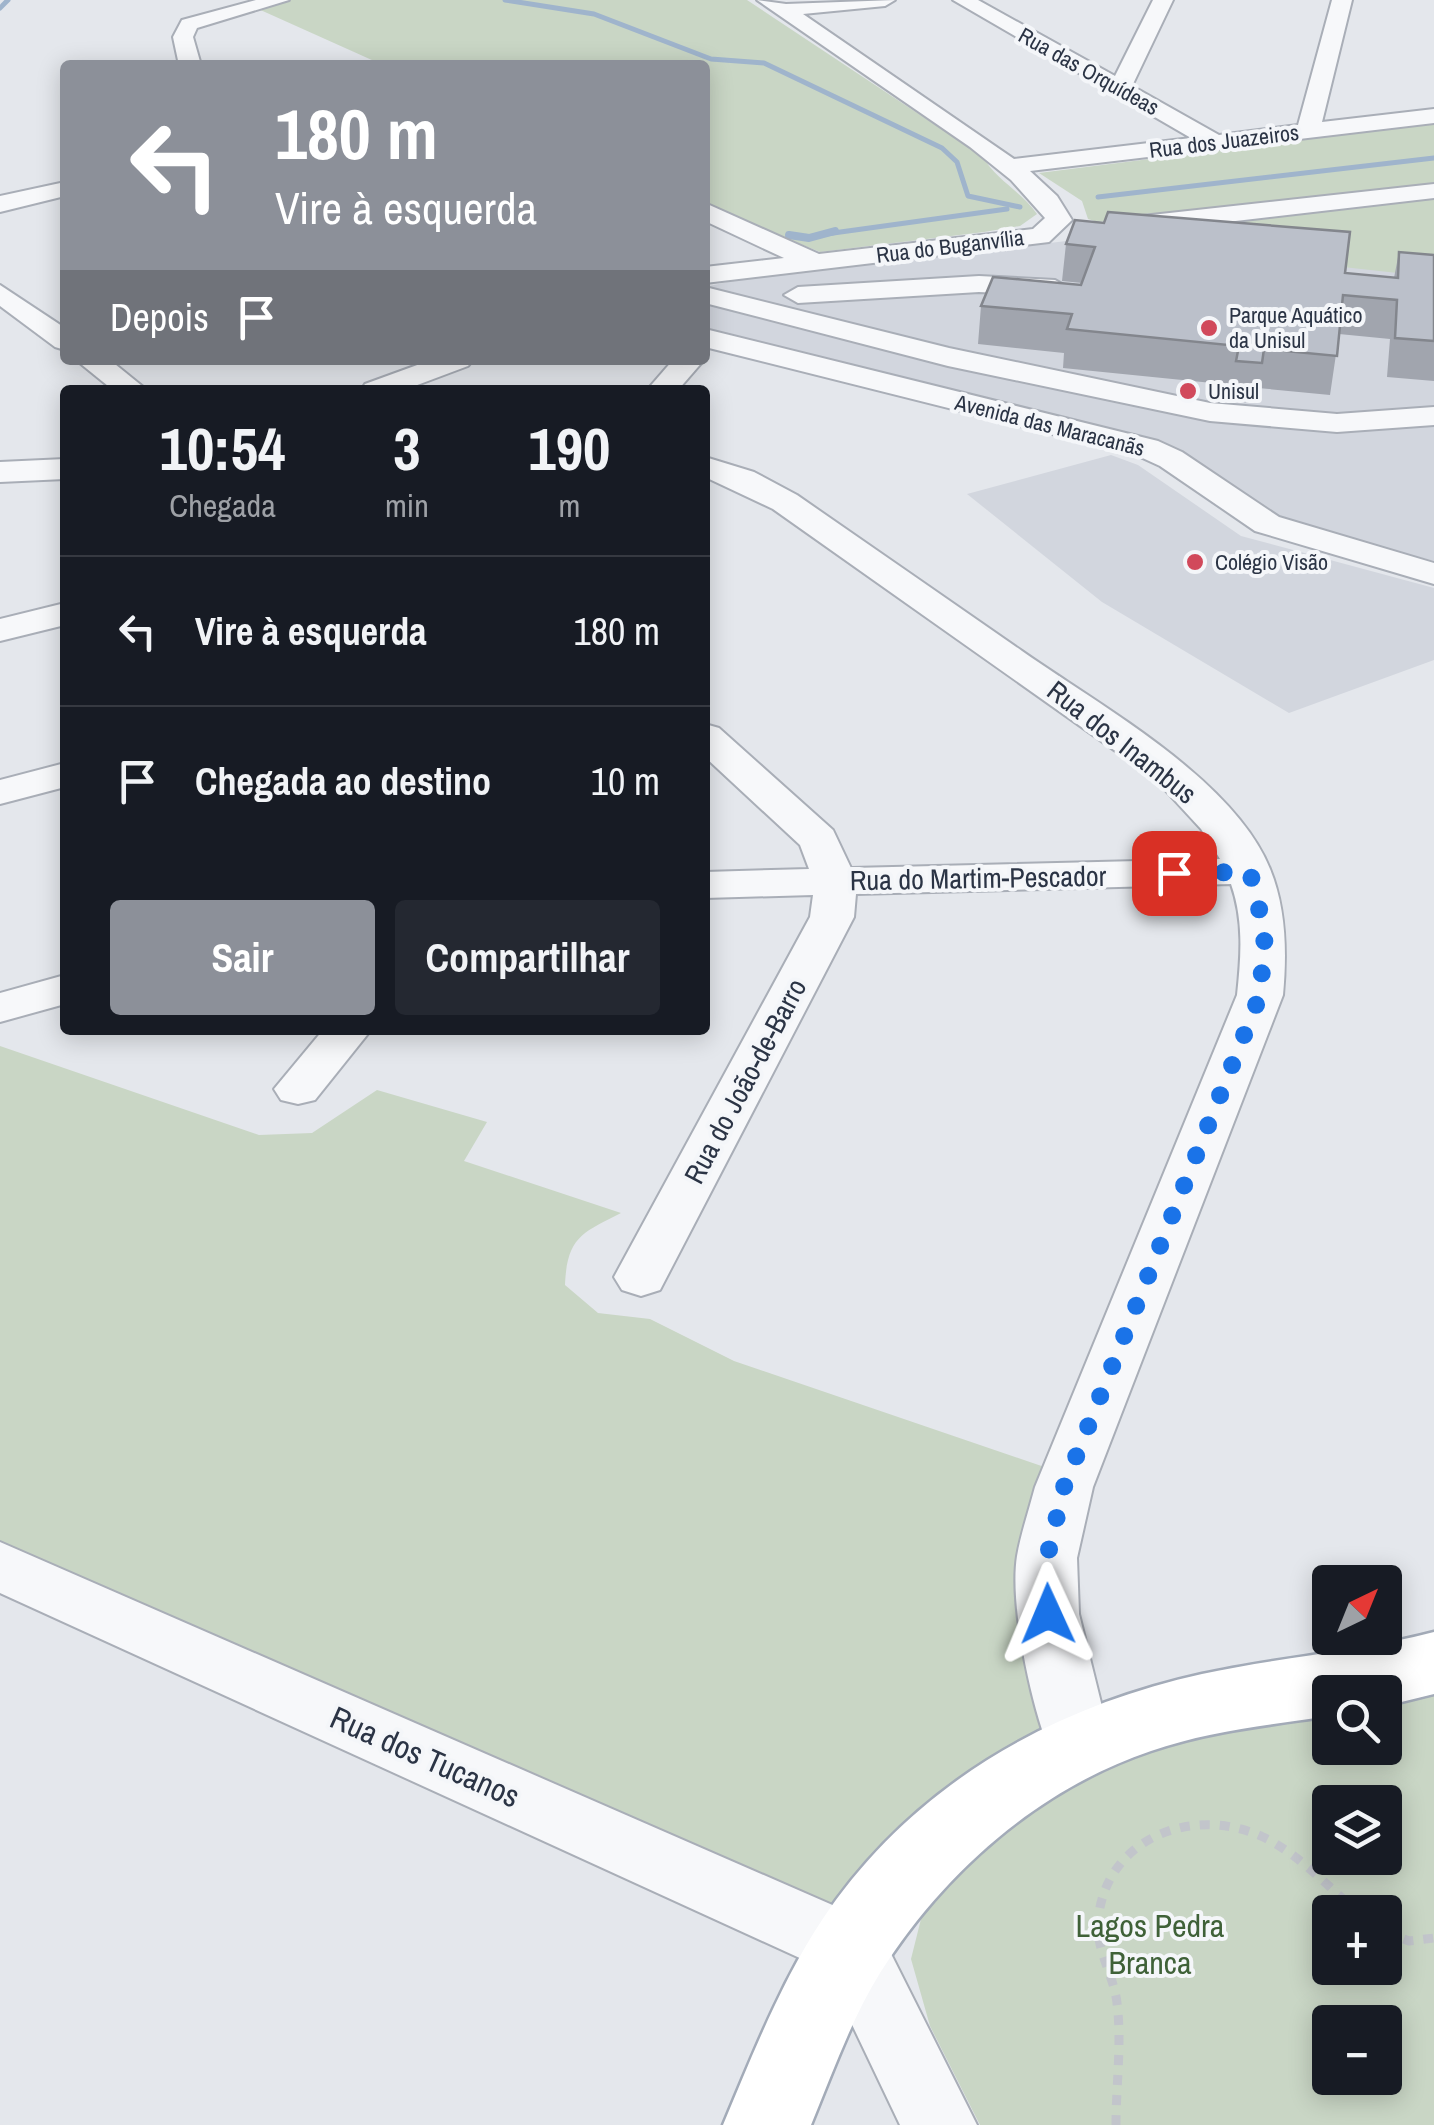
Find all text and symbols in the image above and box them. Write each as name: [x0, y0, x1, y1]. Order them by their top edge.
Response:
street label: Rua das Orquídeas: [1013, 20, 1165, 122]
text: 180 m: [275, 87, 438, 181]
icon: left: [110, 100, 240, 230]
street label: Rua dos Juazeiros: [1148, 117, 1300, 165]
text: Vire à esquerda: [275, 177, 537, 238]
street label: Rua do Buganvília: [875, 222, 1025, 270]
icon: arrive: [229, 290, 284, 345]
text: Depois: [110, 292, 209, 343]
place label: Parque Aquático da Unisul: [1229, 300, 1362, 355]
marker: Parque Aquático da Unisul: [1198, 317, 1220, 339]
place label: Unisul: [1208, 376, 1259, 406]
marker: Unisul: [1177, 380, 1199, 402]
street label: Avenida das Maracanãs: [951, 387, 1148, 463]
text: 10:54: [160, 408, 285, 489]
text: 3: [393, 408, 421, 489]
text: 190: [528, 408, 610, 489]
text: Chegada: [169, 484, 276, 527]
text: min: [385, 484, 429, 527]
text: m: [558, 484, 580, 527]
place label: Colégio Visão: [1215, 547, 1328, 577]
marker: Colégio Visão: [1184, 551, 1206, 573]
icon: left: [110, 604, 165, 659]
text: Vire à esquerda: [195, 606, 427, 657]
text: 180 m: [573, 606, 660, 657]
street label: Rua dos Inambus: [1039, 672, 1205, 812]
icon: arrive: [110, 754, 165, 809]
text: Chegada ao destino: [195, 756, 491, 807]
text: 10 m: [591, 756, 660, 807]
pin: [1132, 831, 1217, 916]
icon: arrive: [1147, 846, 1202, 901]
street label: Rua do Martim-Pescador: [849, 857, 1107, 899]
button: Sair: [110, 900, 375, 1015]
button: Compartilhar: [395, 900, 660, 1015]
street label: Rua do João-de-Barro: [675, 972, 815, 1190]
position arrow: [996, 1562, 1100, 1666]
north arrow: [1312, 1565, 1402, 1655]
map controls: [1312, 1565, 1402, 2095]
button: search: [1312, 1675, 1402, 1765]
street label: Rua dos Tucanos: [324, 1696, 527, 1817]
button: layers: [1312, 1785, 1402, 1875]
button: +: [1312, 1895, 1402, 1985]
park label: Lagos Pedra Branca: [1076, 1904, 1225, 1984]
button: −: [1312, 2005, 1402, 2095]

